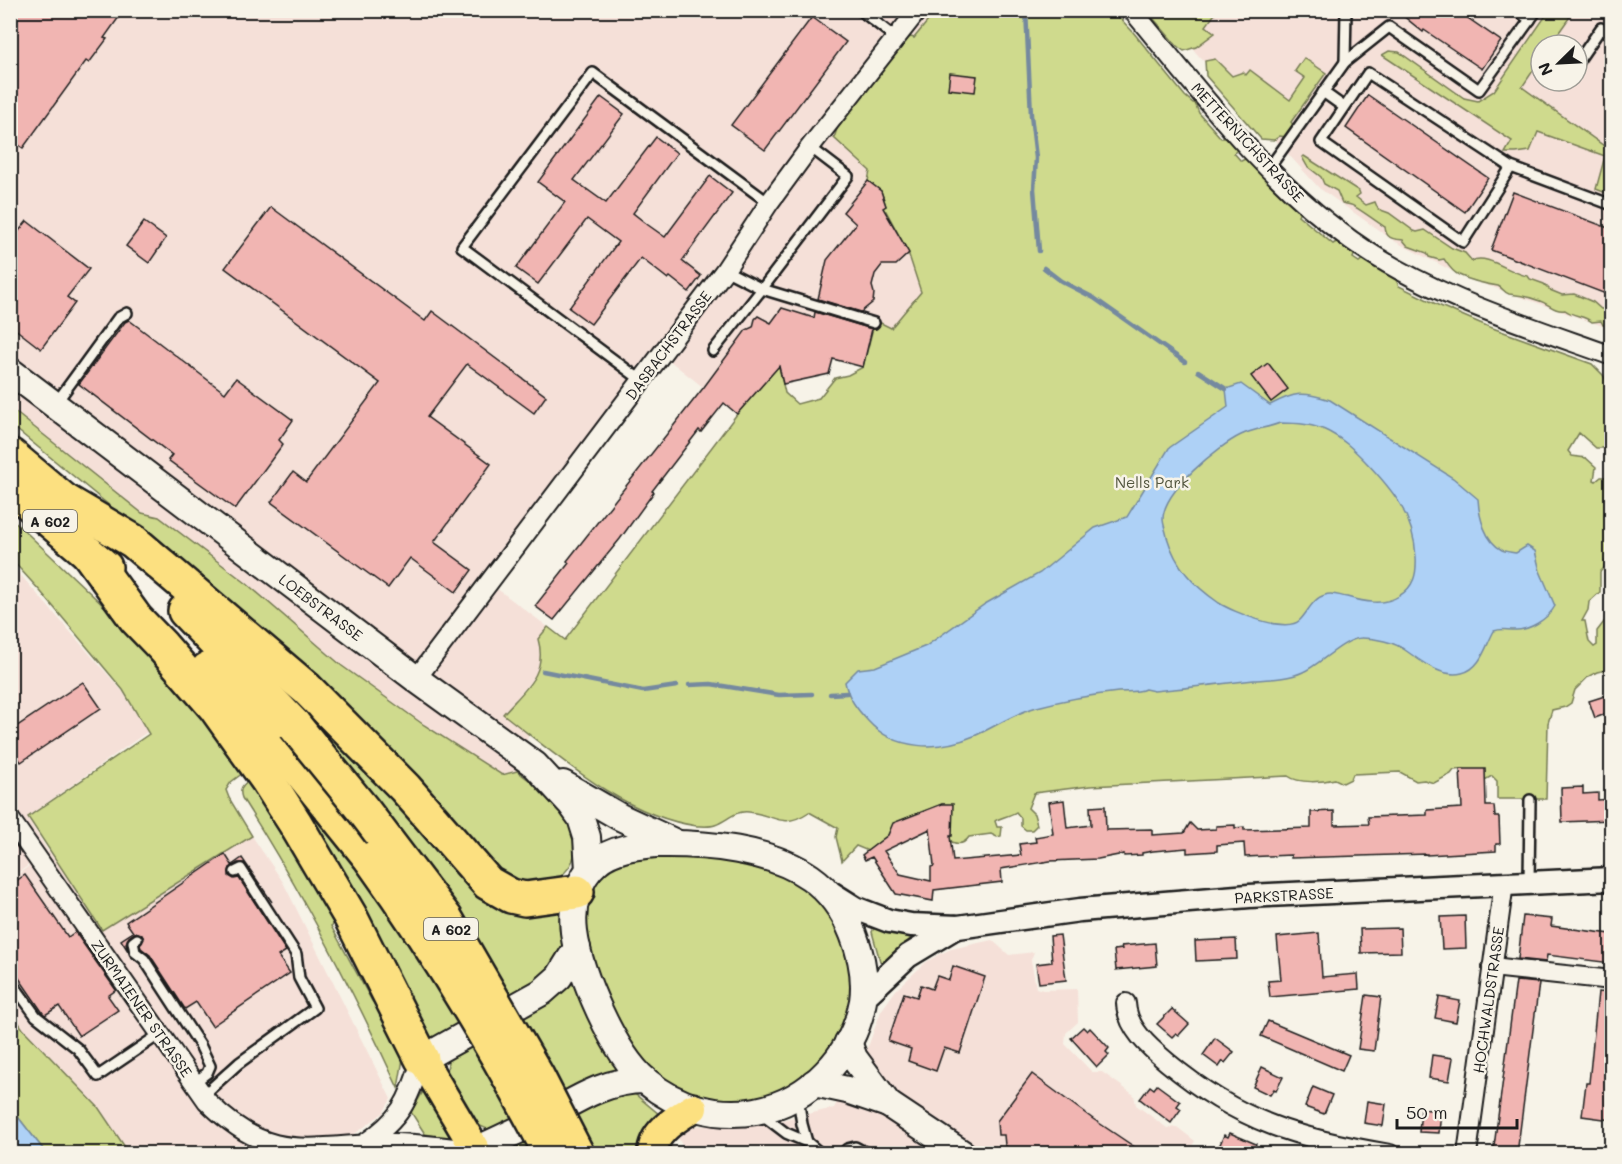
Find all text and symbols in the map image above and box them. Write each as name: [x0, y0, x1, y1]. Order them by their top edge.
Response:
north arrow: [1529, 33, 1589, 93]
text: N: [1533, 59, 1557, 79]
street label: METTERNICHSTRASSE: [1187, 78, 1309, 206]
street label: DASBACHSTRASSE: [620, 286, 716, 404]
park label: Nells Park: [1115, 472, 1189, 492]
road number: A 602: [23, 510, 77, 532]
street label: LOEBSTRASSE: [275, 569, 367, 645]
street label: PARKSTRASSE: [1234, 882, 1335, 908]
road number: A 602: [424, 918, 478, 940]
street label: HOCHWALDSTRASSE: [1468, 925, 1508, 1075]
street label: ZURMAIENER STRASSE: [87, 935, 197, 1081]
scale bar: [1397, 1092, 1517, 1130]
text: 50 m: [1406, 1100, 1448, 1124]

